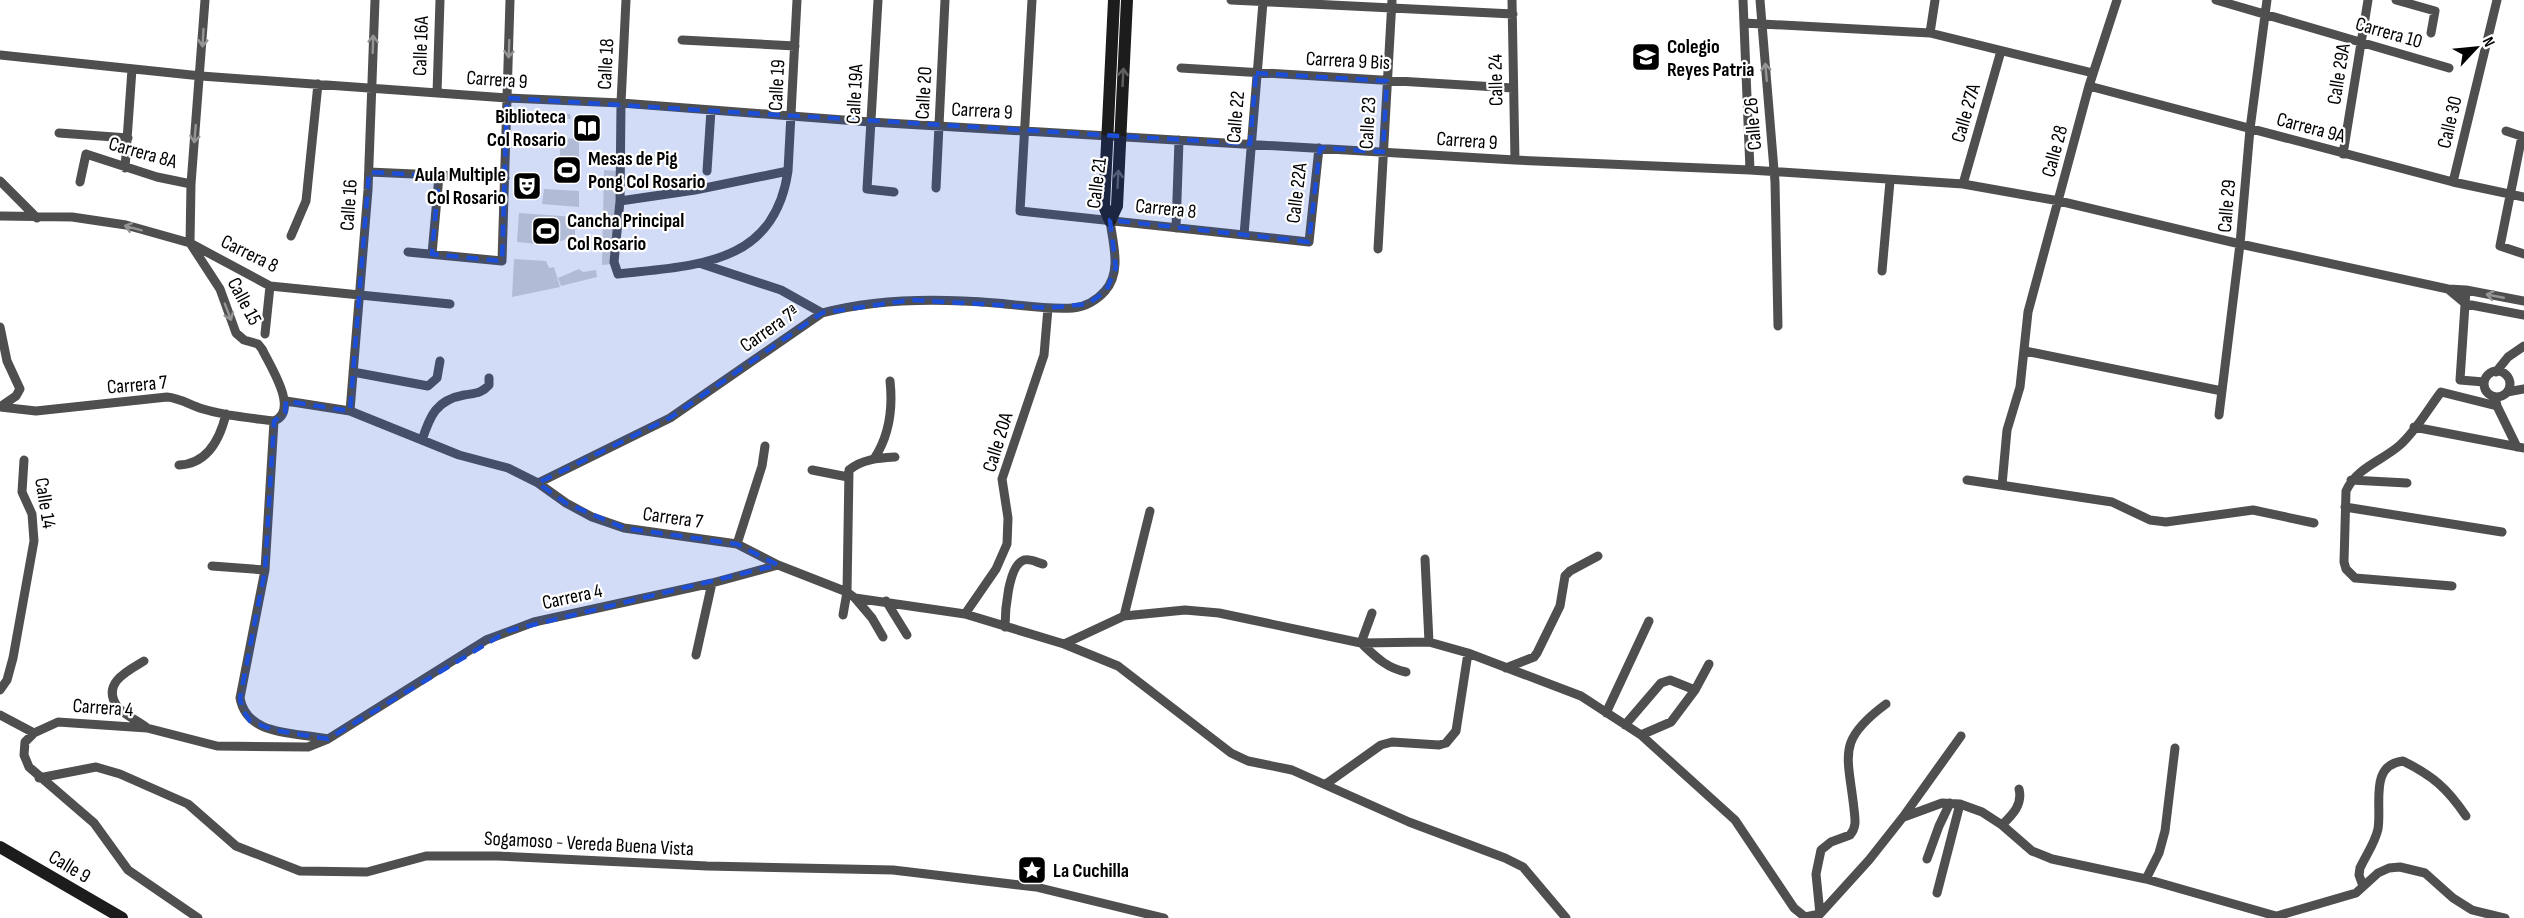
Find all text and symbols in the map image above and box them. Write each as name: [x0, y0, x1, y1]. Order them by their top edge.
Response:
street label: Carrera 10: [2353, 12, 2425, 54]
street label: Calle 16A: [408, 15, 434, 76]
north arrow: [2446, 18, 2506, 78]
one-way arrow: [197, 27, 208, 47]
text: N: [2478, 34, 2499, 50]
one-way arrow: [367, 35, 378, 55]
place label: Colegio Reyes Patria: [1667, 35, 1755, 82]
street label: Calle 18: [593, 38, 619, 90]
one-way arrow: [503, 39, 514, 59]
school or university icon: Colegio Reyes Patria: [1630, 41, 1662, 73]
street label: Calle 29A: [2322, 42, 2356, 106]
street label: Carrera 9 Bis: [1305, 47, 1391, 75]
street label: Calle 24: [1484, 54, 1508, 106]
street label: Calle 19: [764, 59, 790, 111]
street label: Calle 19A: [841, 63, 869, 125]
one-way arrow: [1760, 63, 1771, 83]
street label: Carrera 9: [465, 66, 528, 94]
street label: Calle 20: [911, 66, 937, 120]
one-way arrow: [1118, 68, 1129, 88]
street label: Calle 27A: [1946, 81, 1986, 146]
street label: Calle 22: [1222, 90, 1250, 144]
street label: Calle 30: [2432, 94, 2468, 151]
street label: Calle 23: [1355, 96, 1381, 150]
street label: Carrera 9: [951, 97, 1013, 125]
street label: Calle 26: [1739, 97, 1767, 151]
place label: Biblioteca Col Rosario: [487, 105, 566, 152]
street label: Carrera 9A: [2274, 107, 2348, 149]
library icon: Biblioteca Col Rosario: [571, 112, 603, 144]
street label: Calle 28: [2037, 123, 2073, 180]
one-way arrow: [189, 124, 200, 143]
street label: Carrera 9: [1435, 127, 1498, 155]
street label: Carrera 8A: [106, 132, 180, 174]
place label: Mesas de Pig Pong Col Rosario: [588, 147, 705, 194]
sports icon: Mesas de Pig Pong Col Rosario: [551, 154, 583, 186]
street label: Calle 21: [1082, 156, 1112, 210]
street label: Calle 22A: [1281, 161, 1313, 225]
place label: Aula Multiple Col Rosario: [414, 163, 506, 210]
one-way arrow: [1113, 169, 1124, 189]
theatre icon: Aula Multiple Col Rosario: [511, 170, 543, 202]
street label: Calle 16: [335, 179, 363, 232]
street label: Calle 29: [2213, 179, 2241, 233]
street label: Carrera 8: [1134, 194, 1198, 224]
place label: Cancha Principal Col Rosario: [567, 209, 684, 256]
sports icon: Cancha Principal Col Rosario: [530, 215, 562, 247]
one-way arrow: [124, 221, 143, 233]
street label: Carrera 8: [217, 230, 282, 278]
street label: Calle 15: [222, 273, 267, 330]
one-way arrow: [2486, 290, 2505, 301]
street label: Carrera 7ª: [735, 300, 804, 358]
one-way arrow: [224, 302, 235, 321]
street label: Carrera 7: [106, 370, 168, 400]
street label: Calle 20A: [978, 409, 1019, 475]
street label: Calle 14: [29, 476, 61, 530]
street label: Carrera 7: [641, 502, 705, 534]
street label: Carrera 4: [540, 579, 604, 615]
street label: Carrera 4: [72, 694, 134, 722]
street label: Sogamoso - Vereda Buena Vista: [483, 827, 694, 861]
street label: Calle 9: [44, 845, 95, 889]
place icon: La Cuchilla: [1016, 854, 1048, 886]
place label: La Cuchilla: [1053, 859, 1129, 883]

